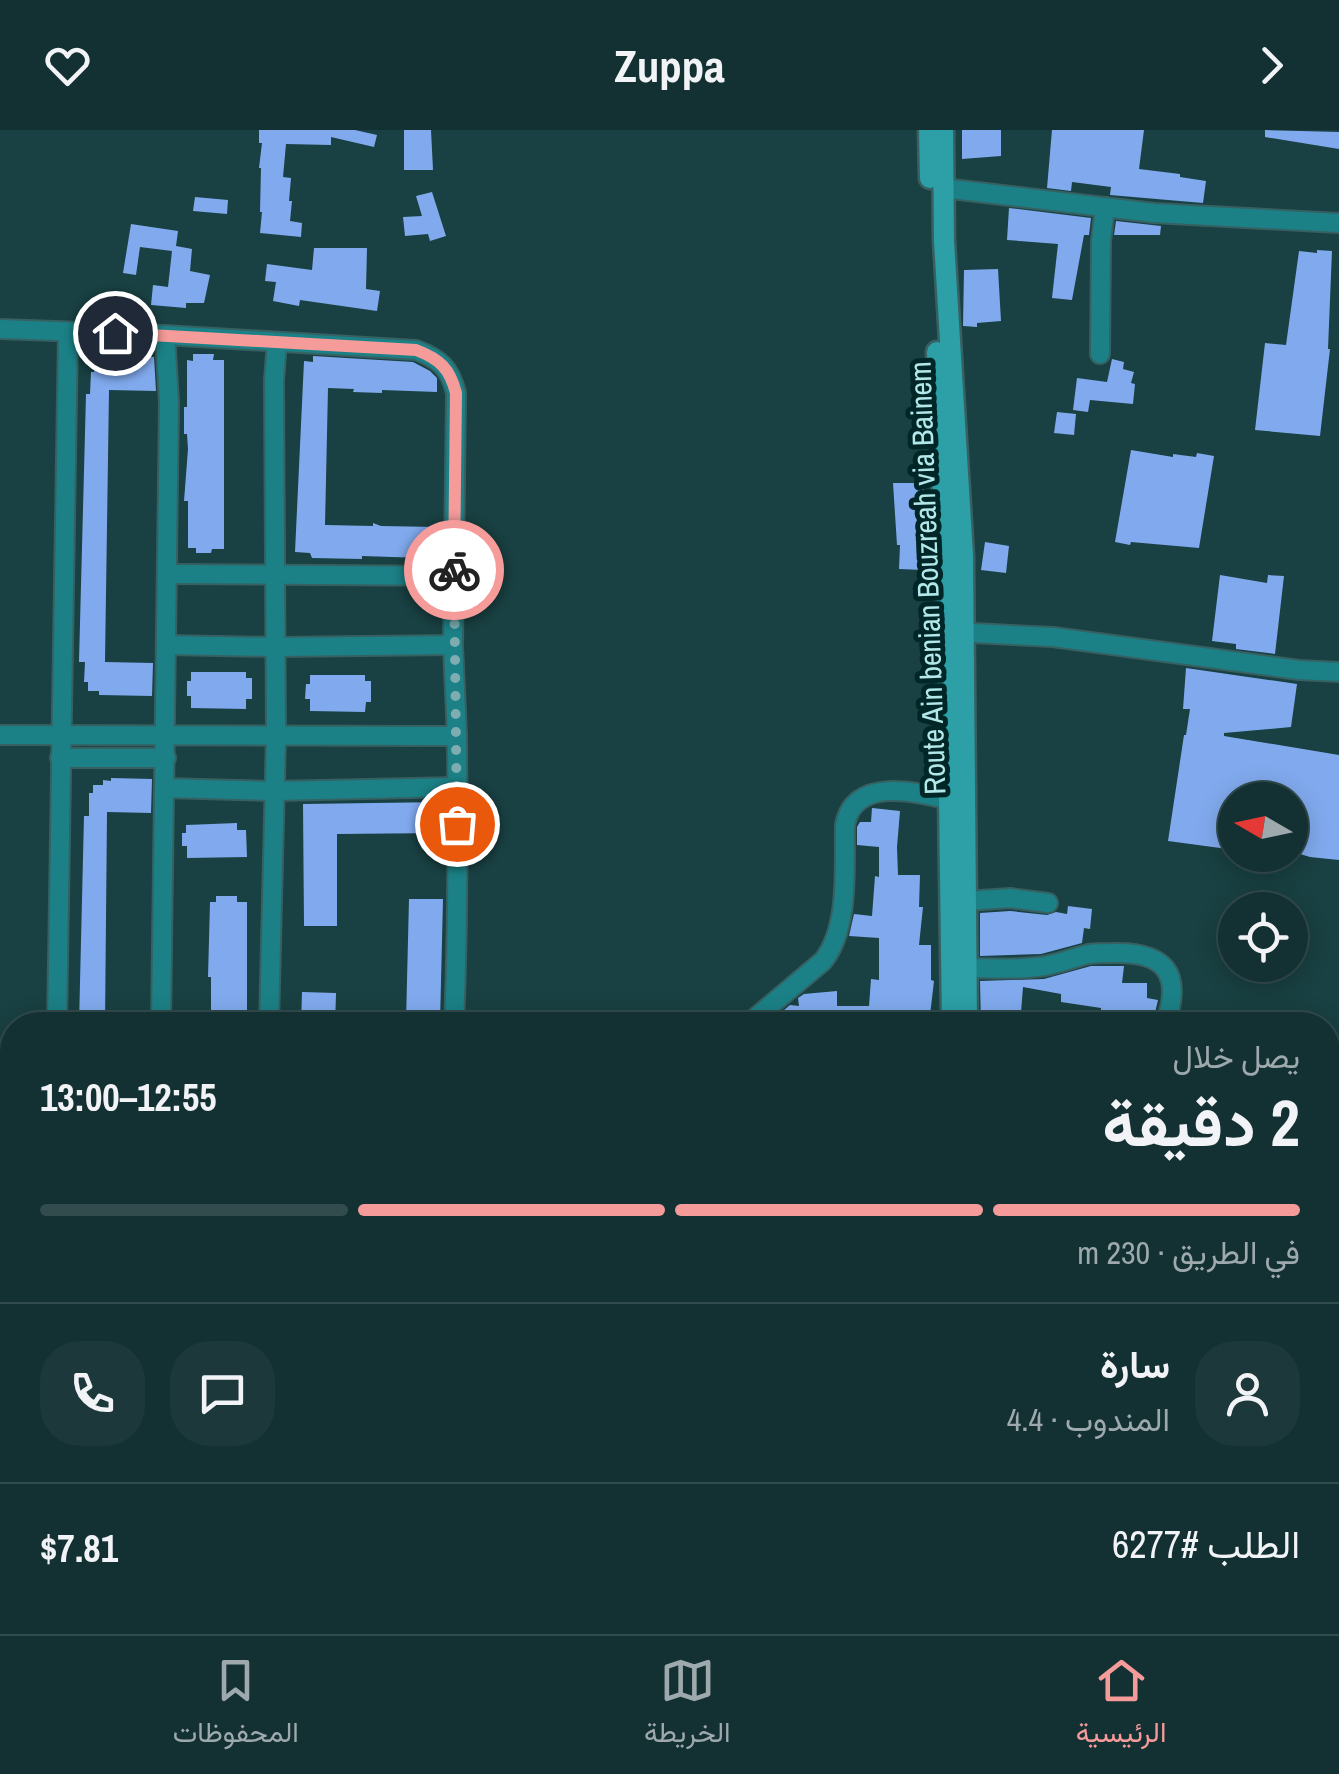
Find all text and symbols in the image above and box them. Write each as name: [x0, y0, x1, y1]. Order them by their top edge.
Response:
text: Zuppa: [614, 35, 725, 96]
icon: heart: [40, 38, 95, 93]
icon: forward: [1244, 38, 1299, 93]
pin: [73, 291, 158, 376]
icon: home: [88, 306, 143, 361]
street label: Route Ain benian Bouzreah via Bainem: [899, 361, 955, 795]
courier: [404, 520, 504, 620]
icon: bike: [427, 543, 482, 598]
pin: [415, 782, 500, 867]
north arrow: [1218, 782, 1308, 872]
map controls: [1218, 782, 1308, 982]
icon: bag: [430, 797, 485, 852]
button: locate: [1218, 892, 1308, 982]
text: يصل خلال: [1173, 1035, 1300, 1078]
text: 12:55–13:00: [40, 1072, 217, 1123]
text: 2 دقيقة: [1102, 1079, 1300, 1166]
text: في الطريق · 230 m: [1077, 1231, 1300, 1274]
text: سارة: [1100, 1339, 1170, 1390]
button: phone: [40, 1341, 145, 1446]
button: chat: [170, 1341, 275, 1446]
button: person: [1195, 1341, 1300, 1446]
text: المندوب · 4.4: [1007, 1398, 1170, 1441]
text: الطلب #6277: [1112, 1519, 1300, 1570]
text: $7.81: [40, 1523, 118, 1574]
tab: المحفوظات: [173, 1653, 299, 1757]
tab: الخريطة: [644, 1653, 731, 1757]
tab: الرئيسية: [1076, 1653, 1166, 1757]

